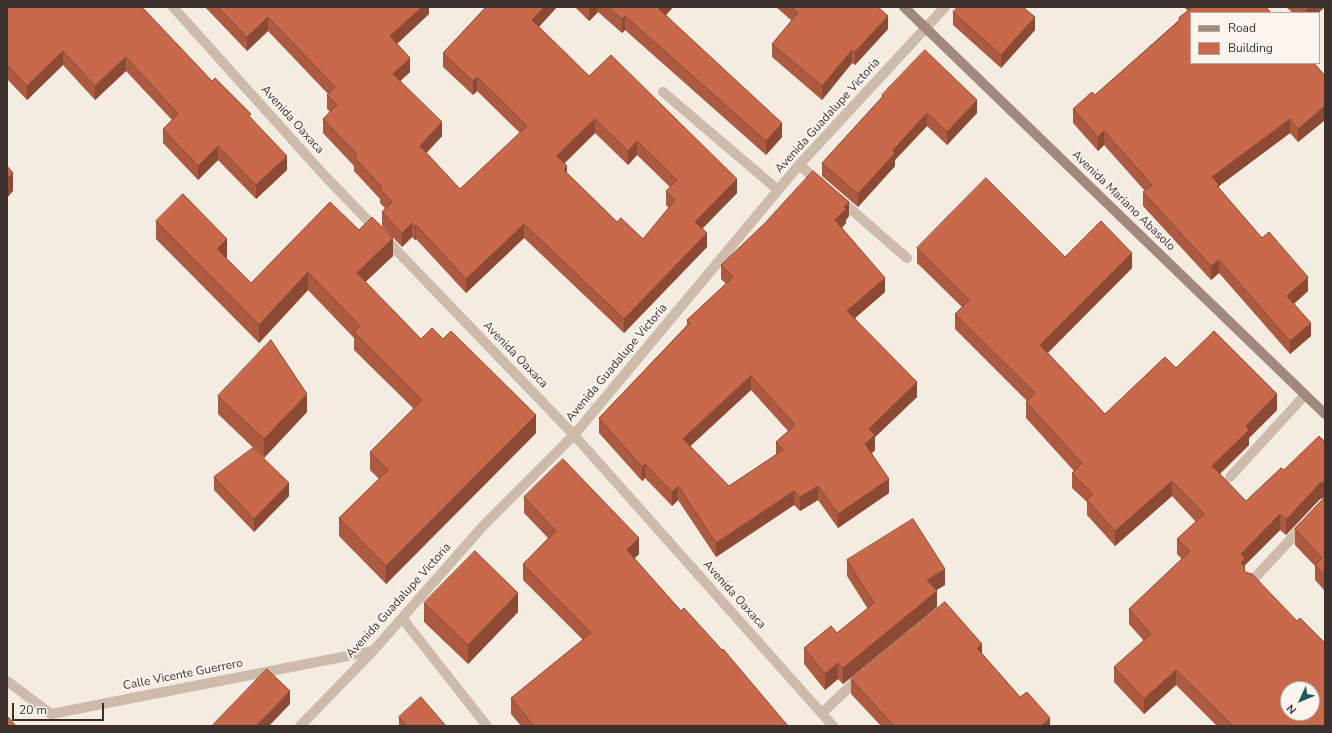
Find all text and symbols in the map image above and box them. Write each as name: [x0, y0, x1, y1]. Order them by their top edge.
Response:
legend: [1190, 12, 1320, 64]
text: Road: [1228, 20, 1256, 36]
text: Building: [1228, 40, 1273, 56]
street label: Avenida Guadalupe Victoria: [773, 56, 883, 176]
street label: Avenida Oaxaca: [258, 83, 326, 157]
street label: Avenida Mariano Abasolo: [1068, 148, 1178, 254]
street label: Avenida Guadalupe Victoria: [563, 301, 671, 425]
street label: Avenida Oaxaca: [480, 319, 550, 391]
street label: Avenida Guadalupe Victoria: [344, 541, 454, 661]
street label: Avenida Oaxaca: [700, 558, 768, 632]
street label: Calle Vicente Guerrero: [122, 656, 244, 694]
north arrow: [1280, 681, 1320, 721]
scale bar: [14, 695, 106, 721]
text: N: [1283, 701, 1300, 717]
text: 20 m: [19, 702, 47, 718]

